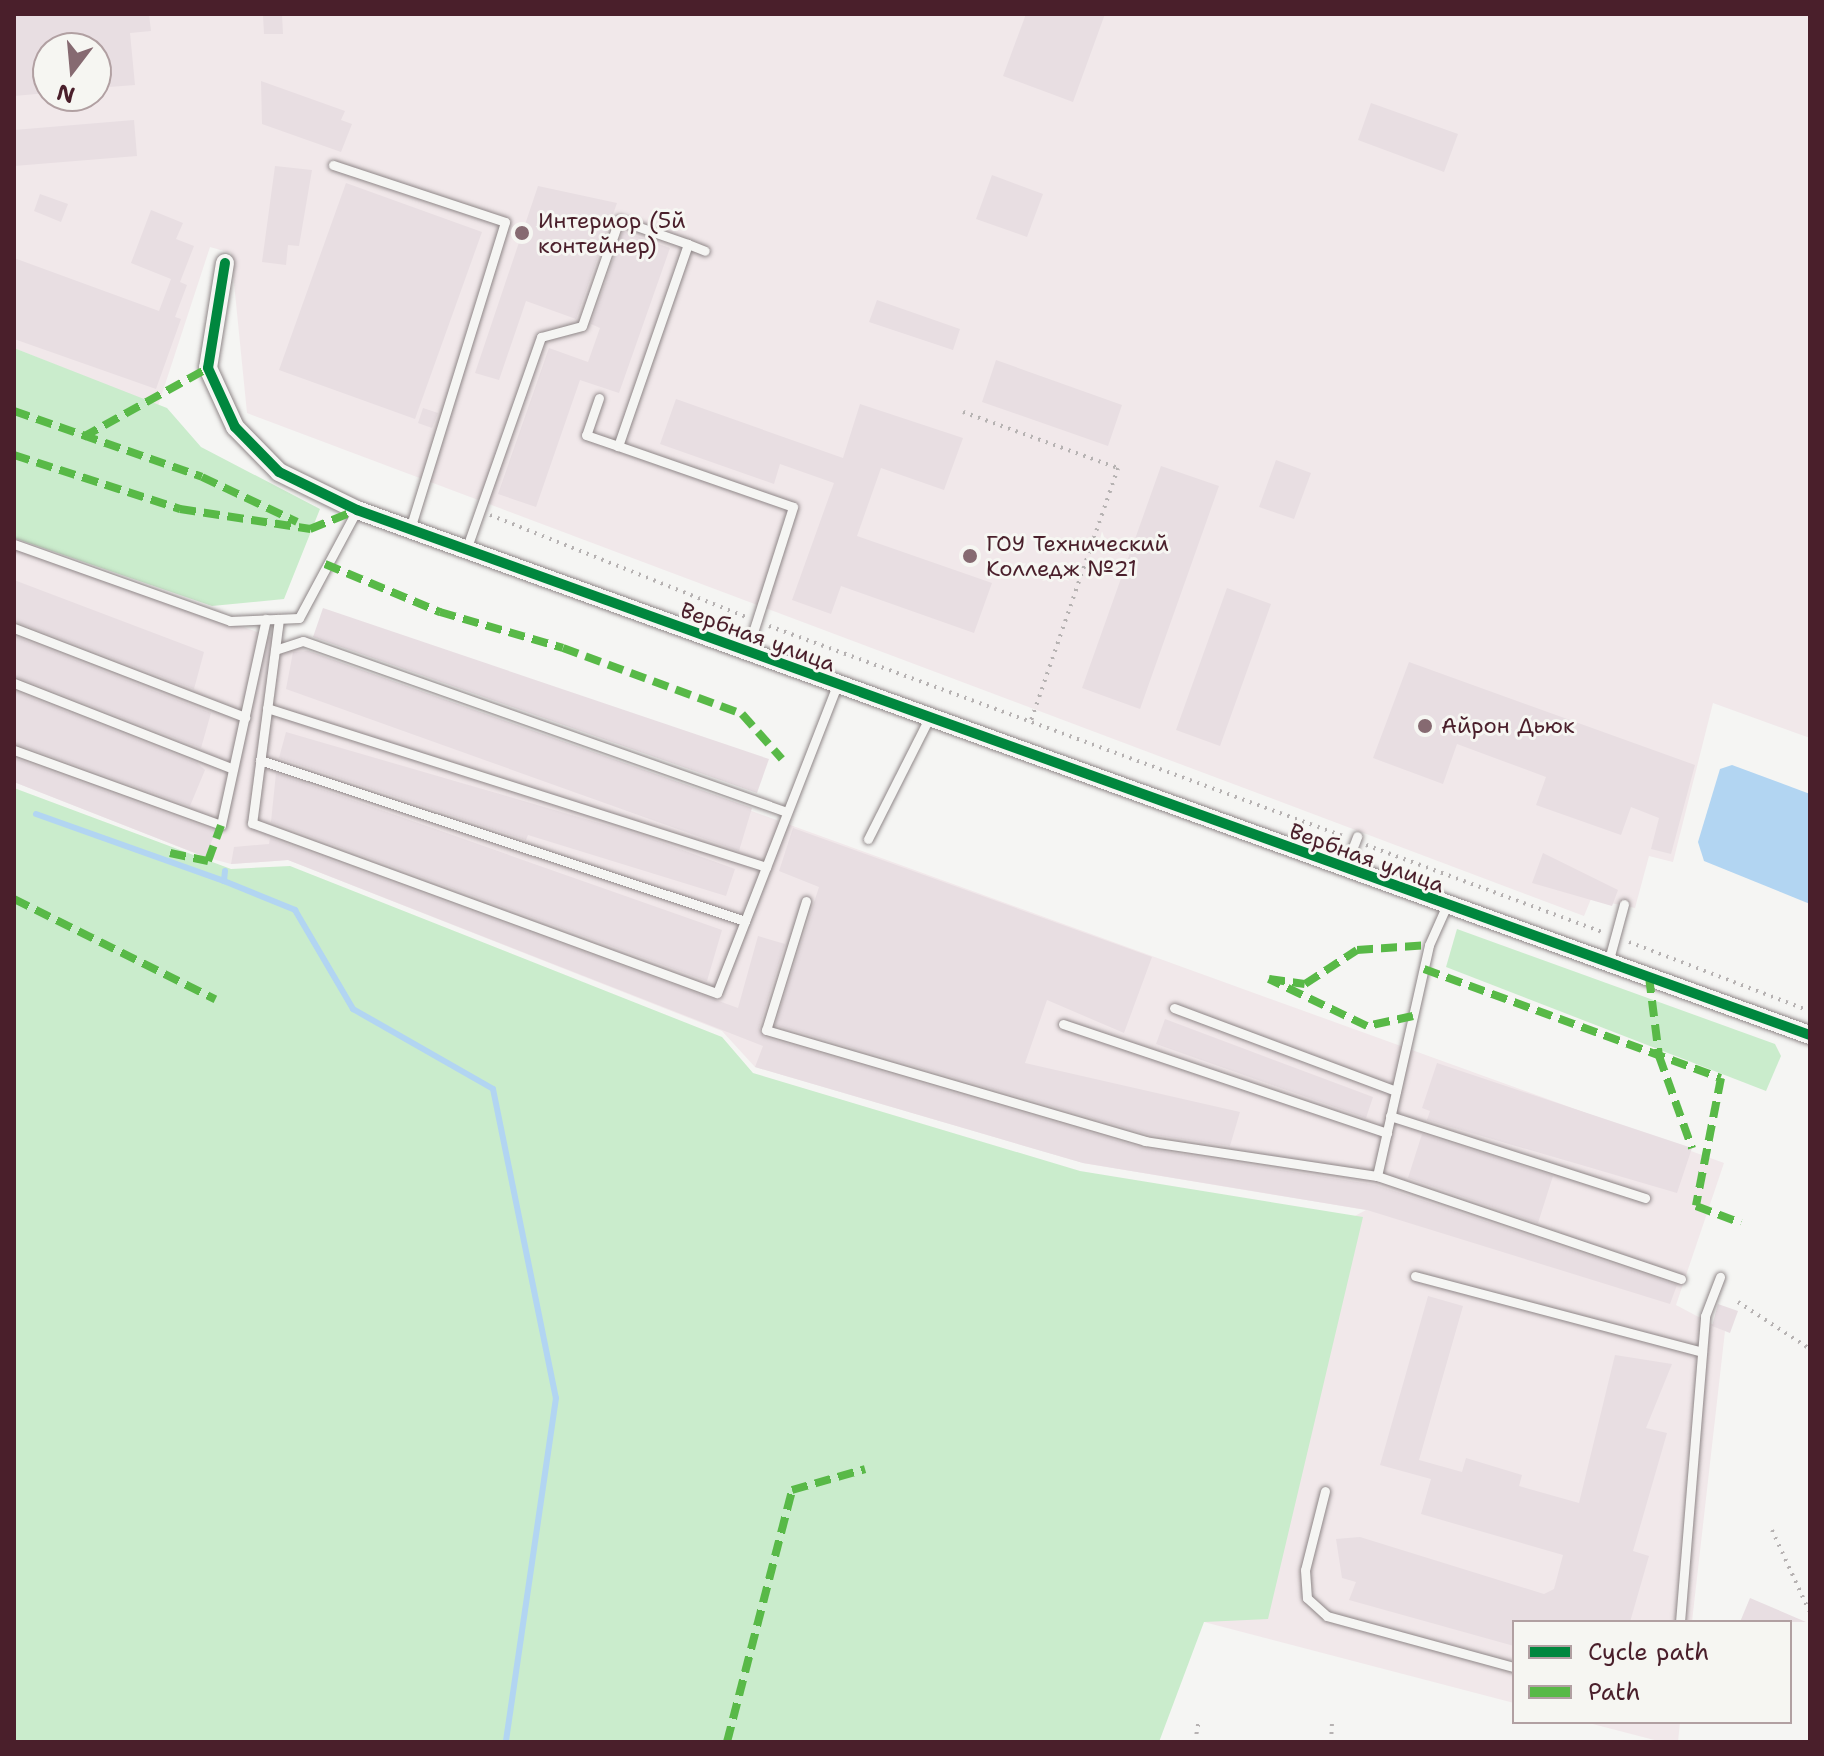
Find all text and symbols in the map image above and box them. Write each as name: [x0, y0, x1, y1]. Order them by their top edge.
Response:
north arrow: [32, 32, 112, 112]
text: N: [53, 77, 78, 110]
place label: Интериор (5й контейнер): [538, 207, 686, 258]
marker: Интериор (5й контейнер): [513, 224, 531, 242]
place label: ГОУ Технический Колледж №21: [986, 530, 1169, 582]
marker: ГОУ Технический Колледж №21: [961, 547, 979, 565]
street label: Вербная улица: [677, 597, 839, 677]
place label: Айрон Дьюк: [1441, 713, 1575, 739]
marker: Айрон Дьюк: [1416, 717, 1434, 735]
street label: Вербная улица: [1286, 818, 1448, 898]
legend: [1512, 1620, 1792, 1724]
text: Cycle path: [1588, 1636, 1709, 1668]
text: Path: [1588, 1676, 1640, 1708]

